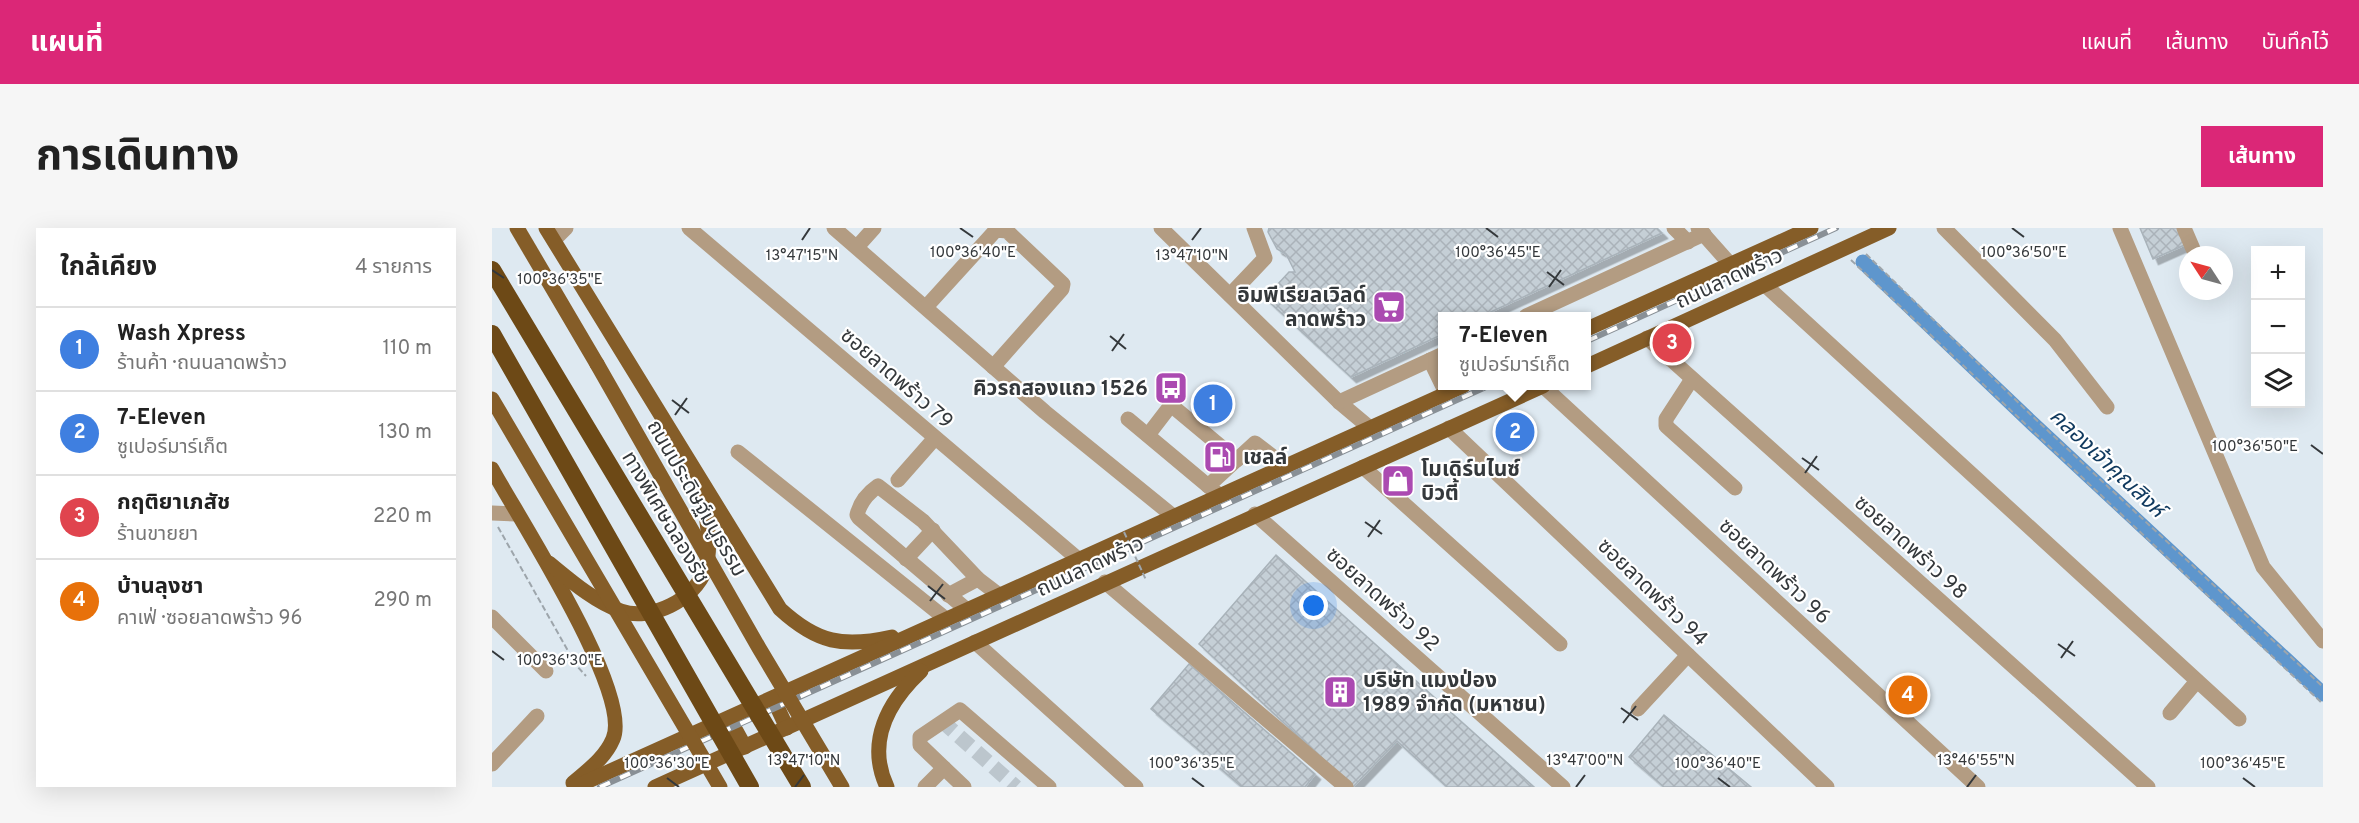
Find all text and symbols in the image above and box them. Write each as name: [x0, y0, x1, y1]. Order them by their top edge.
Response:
text: แผนที่: [30, 26, 103, 62]
text: แผนที่: [2081, 30, 2132, 57]
text: เส้นทาง: [2165, 30, 2229, 57]
text: บันทึกไว้: [2262, 30, 2329, 57]
button: เส้นทาง: [2201, 126, 2323, 187]
text: การเดินทาง: [36, 132, 239, 185]
street label: ถนนลาดพร้าว: [1672, 243, 1788, 316]
text: 100°36'40"E: [930, 244, 1016, 263]
text: 100°36'45"E: [1455, 244, 1541, 263]
text: 100°36'50"E: [1981, 244, 2067, 263]
north arrow: [2179, 246, 2233, 300]
map controls: [2251, 246, 2305, 408]
button: +: [2251, 246, 2305, 300]
text: 13°47'15"N: [766, 247, 838, 266]
text: 13°47'10"N: [1156, 247, 1228, 266]
text: ใกล้เคียง: [60, 252, 157, 285]
text: 4 รายการ: [355, 255, 432, 281]
text: 100°36'35"E: [517, 271, 603, 290]
place label: อิมพีเรียลเวิลด์ ลาดพร้าว: [1237, 283, 1366, 334]
supermarket icon: อิมพีเรียลเวิลด์ ลาดพร้าว: [1371, 289, 1407, 325]
button: −: [2251, 300, 2305, 354]
popup: [1438, 312, 1591, 390]
pin: 3: [1652, 320, 1692, 366]
text: Wash Xpress: [117, 321, 246, 348]
street label: ซอยลาดพร้าว 79: [834, 323, 958, 436]
text: 7-Eleven: [1459, 323, 1548, 350]
text: 1: [76, 336, 84, 362]
text: 110 m: [383, 336, 432, 362]
text: ร้านค้า · ถนนลาดพร้าว: [117, 351, 287, 377]
text: ซูเปอร์มาร์เก็ต: [1459, 353, 1570, 379]
button: layers: [2251, 354, 2305, 408]
bus stop icon: คิวรถสองแถว 1526: [1153, 370, 1189, 406]
place label: คิวรถสองแถว 1526: [973, 376, 1148, 403]
pin: 1: [1194, 382, 1232, 426]
water label: คลองเจ้าคุณสิงห์: [2043, 404, 2173, 527]
text: 7-Eleven: [117, 405, 206, 432]
pin: 2: [1496, 410, 1534, 454]
street label: ถนนประดิษฐ์มนูธรรม: [640, 415, 752, 582]
text: 2: [73, 420, 86, 446]
text: 130 m: [378, 420, 432, 446]
text: ซูเปอร์มาร์เก็ต: [117, 435, 228, 461]
text: 100°36'50"E: [2212, 438, 2298, 457]
fuel station icon: เชลล์: [1202, 439, 1238, 475]
place label: เชลล์: [1243, 445, 1287, 472]
street label: ทางพิเศษฉลองรัช: [615, 447, 715, 589]
place label: โมเดิร์นไนซ์ บิวตี้: [1421, 457, 1521, 508]
shop icon: โมเดิร์นไนซ์ บิวตี้: [1380, 463, 1416, 499]
text: กฤติยาเภสัช: [117, 490, 230, 517]
street label: ซอยลาดพร้าว 98: [1848, 490, 1972, 606]
text: 3: [74, 504, 86, 530]
text: 220 m: [373, 504, 432, 530]
street label: ซอยลาดพร้าว 96: [1712, 513, 1836, 631]
text: ร้านขายยา: [117, 522, 198, 548]
street label: ถนนลาดพร้าว: [1033, 531, 1149, 604]
street label: ซอยลาดพร้าว 94: [1591, 533, 1713, 653]
street label: ซอยลาดพร้าว 92: [1320, 542, 1444, 658]
text: บ้านลุงชา: [117, 574, 203, 601]
text: 4: [73, 588, 86, 614]
text: 290 m: [374, 588, 432, 614]
your location: [1299, 591, 1328, 620]
text: คาเฟ่ · ซอยลาดพร้าว 96: [117, 606, 303, 632]
text: 100°36'30"E: [517, 652, 603, 671]
place label: บริษัท แมงป่อง 1989 จำกัด (มหาชน): [1363, 668, 1546, 719]
pin: 4: [1888, 672, 1928, 718]
building icon: บริษัท แมงป่อง 1989 จำกัด (มหาชน): [1322, 674, 1358, 710]
text: 13°47'10"N: [768, 752, 840, 771]
text: 13°47'00"N: [1547, 752, 1623, 771]
text: 13°46'55"N: [1937, 752, 2015, 771]
text: 100°36'30"E: [624, 755, 710, 774]
text: 100°36'35"E: [1149, 755, 1235, 774]
text: 100°36'40"E: [1675, 755, 1761, 774]
text: 100°36'45"E: [2200, 755, 2286, 774]

